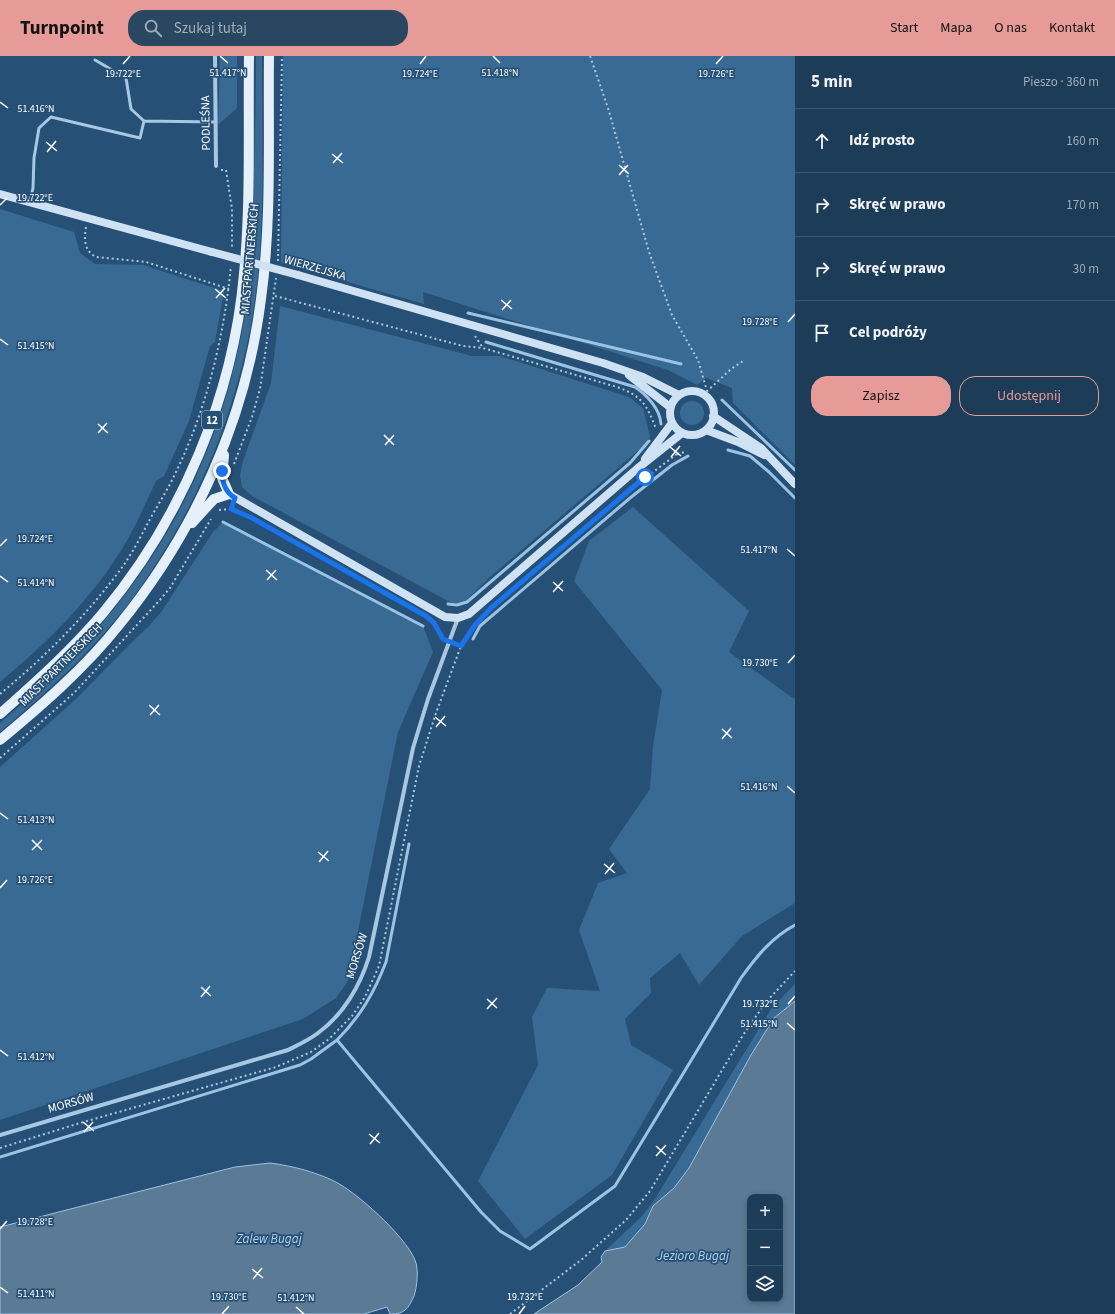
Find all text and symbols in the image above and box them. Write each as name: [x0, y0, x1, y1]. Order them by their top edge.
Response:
search box: [128, 10, 408, 46]
text: Turnpoint: [20, 15, 104, 42]
icon: search: [142, 17, 164, 39]
text: Szukaj tutaj: [174, 18, 247, 39]
text: Start: [890, 18, 918, 38]
text: Mapa: [940, 18, 972, 38]
text: O nas: [994, 18, 1027, 38]
text: Kontakt: [1049, 18, 1095, 38]
text: 51.417°N: [209, 66, 247, 80]
text: 51.418°N: [481, 66, 519, 80]
text: 19.722°E: [105, 67, 141, 81]
text: 19.724°E: [402, 67, 438, 81]
text: 19.726°E: [698, 67, 734, 81]
text: 5 min: [811, 70, 852, 94]
text: Pieszo · 360 m: [1023, 73, 1099, 91]
street label: PODLEŚNA: [197, 95, 215, 151]
text: 51.416°N: [17, 102, 55, 116]
icon: ahead: [811, 130, 833, 152]
text: Idź prosto: [849, 130, 915, 151]
text: 160 m: [1066, 132, 1099, 150]
text: 19.722°E: [17, 191, 53, 205]
icon: right: [811, 194, 833, 216]
text: Skręć w prawo: [849, 194, 946, 215]
text: 170 m: [1066, 196, 1099, 214]
street label: MIAST PARTNERSKICH: [237, 203, 263, 315]
street label: WIERZEJSKA: [282, 251, 349, 285]
icon: right: [811, 258, 833, 280]
text: Skręć w prawo: [849, 258, 946, 279]
text: 30 m: [1073, 260, 1099, 278]
text: 19.728°E: [742, 315, 778, 329]
icon: arrive: [811, 322, 833, 344]
text: Cel podróży: [849, 322, 927, 343]
text: 51.415°N: [17, 339, 55, 353]
button: Zapisz: [811, 376, 951, 416]
button: Udostępnij: [959, 376, 1099, 416]
road number: 12: [202, 411, 222, 429]
route end: [213, 462, 231, 480]
route start: [636, 468, 654, 486]
text: 19.724°E: [17, 532, 53, 546]
text: 51.417°N: [740, 543, 778, 557]
text: 51.414°N: [17, 576, 55, 590]
street label: MIAST PARTNERSKICH: [16, 620, 106, 710]
text: 19.730°E: [742, 656, 778, 670]
text: 51.416°N: [740, 780, 778, 794]
text: 51.413°N: [17, 813, 55, 827]
text: 19.726°E: [17, 873, 53, 887]
street label: MORSÓW: [342, 930, 372, 981]
text: 19.732°E: [742, 997, 778, 1011]
text: 51.415°N: [740, 1017, 778, 1031]
text: 51.412°N: [17, 1050, 55, 1064]
street label: MORSÓW: [46, 1088, 97, 1118]
map controls: [747, 1194, 783, 1302]
button: +: [747, 1194, 783, 1230]
text: 19.728°E: [17, 1215, 53, 1229]
water label: Zalew Bugaj: [235, 1230, 303, 1248]
button: −: [747, 1230, 783, 1266]
water label: Jezioro Bugaj: [656, 1247, 730, 1265]
button: layers: [747, 1266, 783, 1302]
text: 51.411°N: [17, 1287, 55, 1301]
text: 19.730°E: [211, 1290, 247, 1304]
text: 19.732°E: [507, 1290, 543, 1304]
text: 51.412°N: [277, 1291, 315, 1305]

